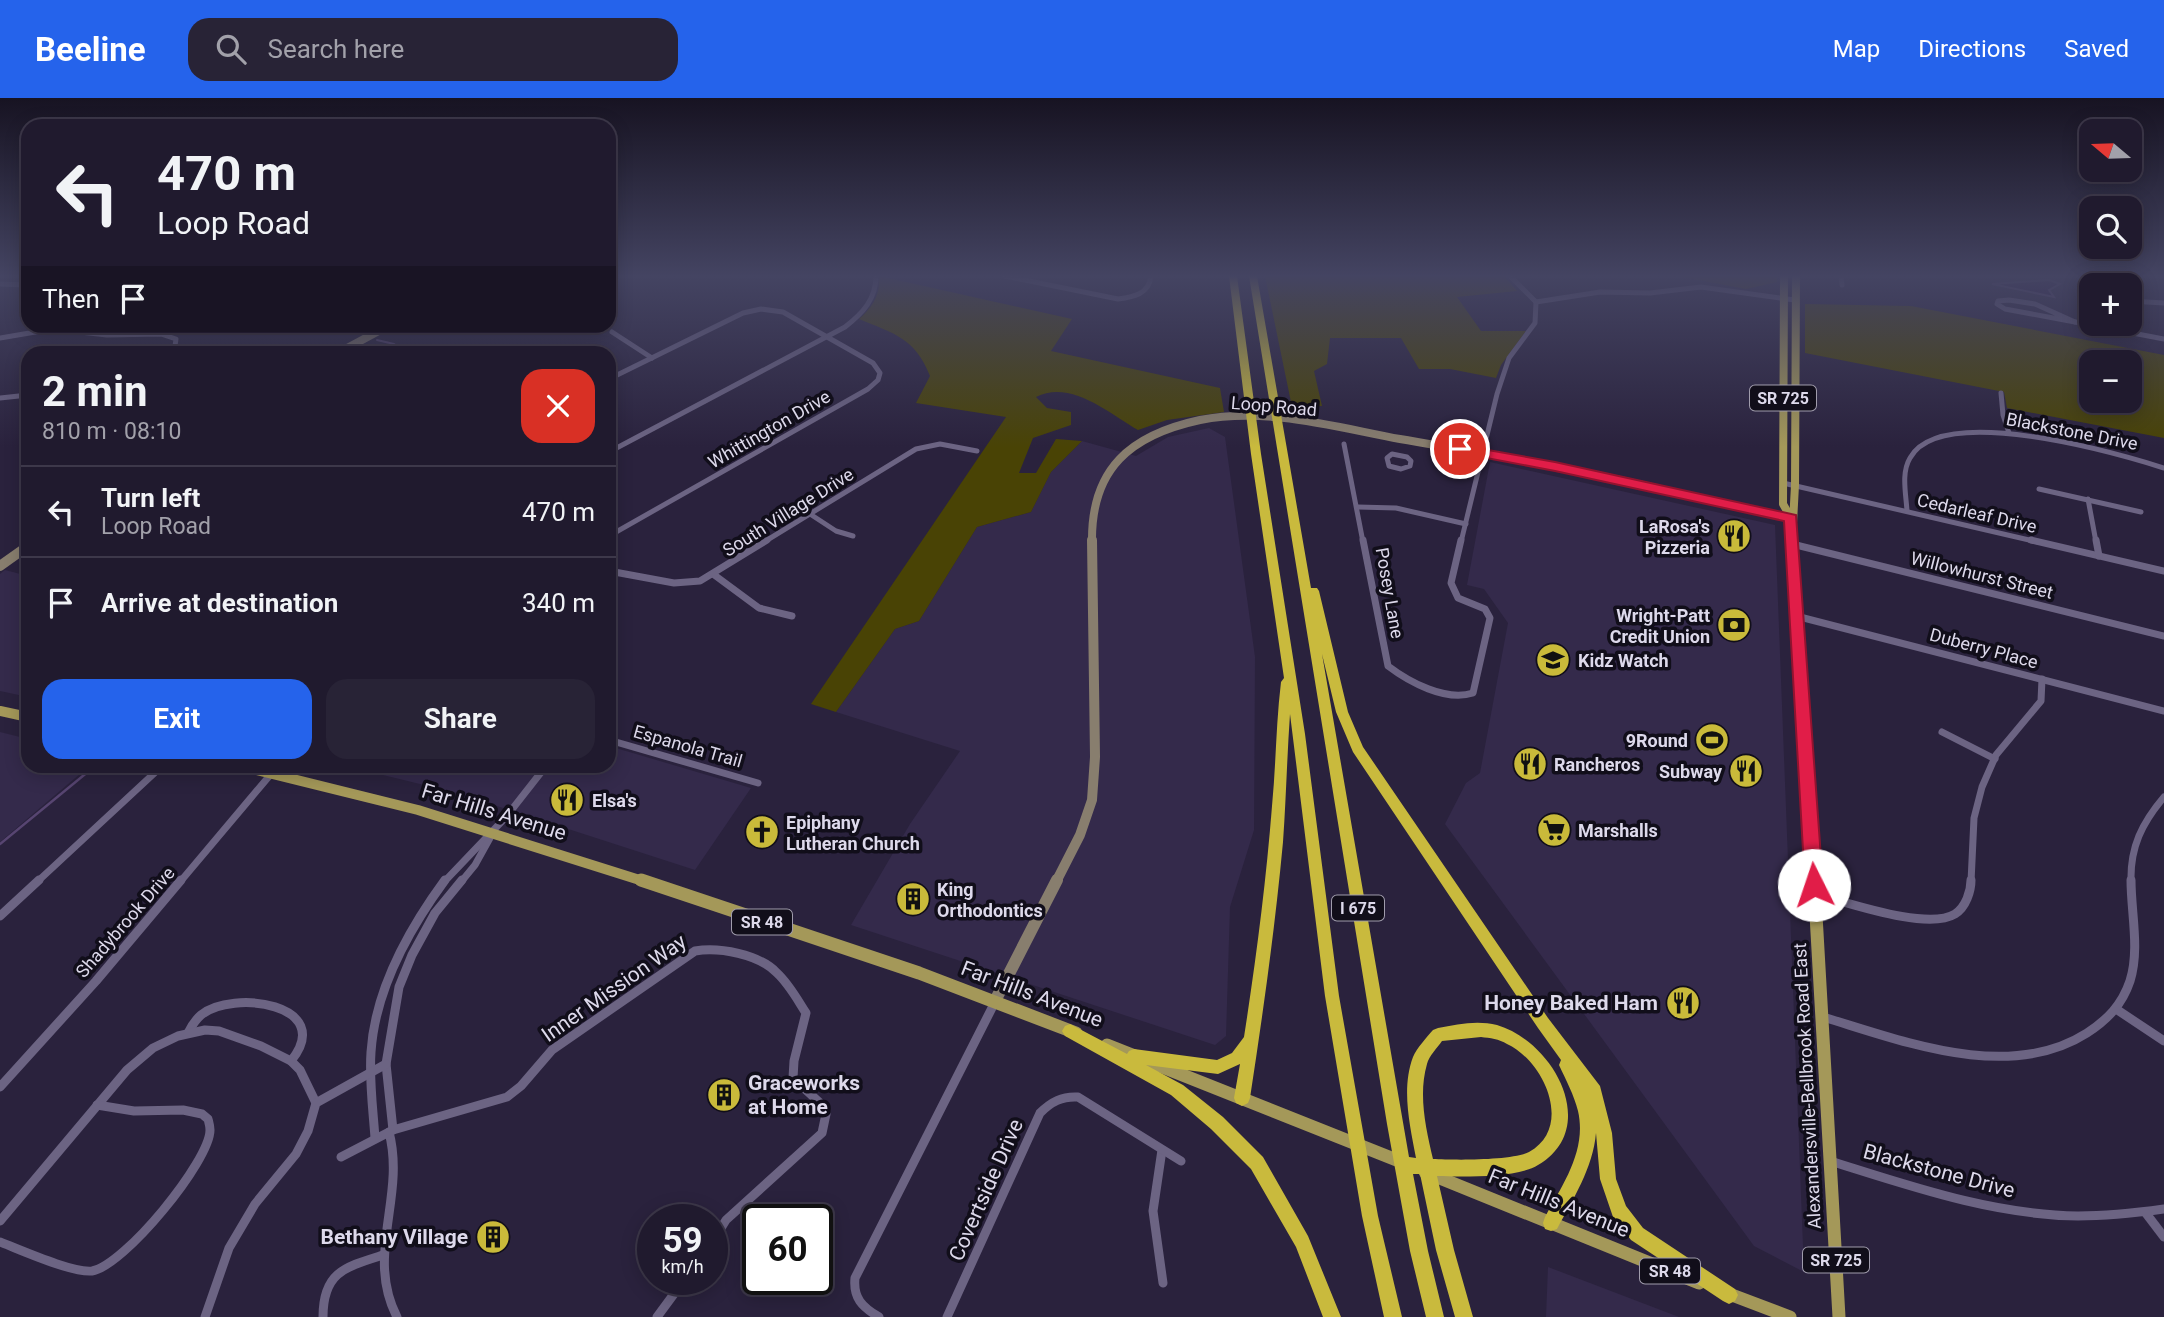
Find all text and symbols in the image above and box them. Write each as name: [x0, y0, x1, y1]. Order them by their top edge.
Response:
search box: [188, 18, 678, 81]
text: Beeline: [35, 30, 146, 69]
icon: search: [212, 30, 250, 68]
text: Search here: [268, 34, 404, 64]
text: Map: [1833, 35, 1880, 63]
text: Directions: [1918, 35, 2026, 63]
text: Saved: [2064, 35, 2129, 63]
north arrow: [2079, 119, 2142, 182]
map controls: [2079, 119, 2142, 413]
text: 470 m: [157, 145, 296, 202]
icon: left: [42, 147, 133, 238]
button: search: [2079, 196, 2142, 259]
text: Loop Road: [157, 204, 310, 242]
button: +: [2079, 273, 2142, 336]
icon: arrive: [114, 280, 152, 318]
text: Then: [42, 284, 100, 314]
button: −: [2079, 350, 2142, 413]
text: 2 min: [42, 367, 148, 416]
button: close: [521, 369, 595, 443]
street label: Whittington Drive: [704, 386, 834, 472]
road number: SR 725: [1750, 386, 1816, 410]
street label: Loop Road: [1230, 392, 1318, 420]
street label: Blackstone Drive: [2004, 408, 2140, 454]
text: 810 m · 08:10: [42, 418, 181, 445]
pin: [1430, 419, 1490, 479]
icon: arrive: [1441, 430, 1479, 468]
street label: South Village Drive: [719, 463, 857, 561]
text: Turn left: [101, 483, 200, 513]
street label: Cedarleaf Drive: [1915, 489, 2039, 537]
icon: left: [42, 493, 80, 531]
text: 470 m: [522, 497, 595, 527]
text: Loop Road: [101, 513, 211, 540]
place label: LaRosa's Pizzeria: [1639, 516, 1710, 558]
restaurant icon: LaRosa's Pizzeria: [1715, 517, 1753, 555]
street label: Posey Lane: [1372, 546, 1408, 640]
street label: Willowhurst Street: [1909, 547, 2055, 603]
icon: arrive: [42, 584, 80, 622]
text: Arrive at destination: [101, 588, 338, 618]
text: 340 m: [522, 588, 595, 618]
place label: Wright-Patt Credit Union: [1610, 605, 1710, 647]
bank icon: Wright-Patt Credit Union: [1715, 606, 1753, 644]
street label: Duberry Place: [1928, 623, 2040, 673]
school or university icon: Kidz Watch: [1534, 641, 1572, 679]
place label: Kidz Watch: [1578, 650, 1669, 671]
button: Exit: [42, 679, 312, 759]
button: Share: [326, 679, 595, 759]
street label: Espanola Trail: [631, 720, 745, 772]
sports icon: 9Round: [1693, 721, 1731, 759]
place label: 9Round: [1626, 730, 1688, 751]
restaurant icon: Rancheros: [1511, 745, 1549, 783]
restaurant icon: Subway: [1727, 752, 1765, 790]
place label: Rancheros: [1554, 754, 1640, 775]
place label: Subway: [1659, 761, 1723, 782]
street label: Far Hills Avenue: [419, 779, 569, 845]
restaurant icon: Elsa's: [548, 781, 586, 819]
place label: Elsa's: [592, 790, 637, 811]
supermarket icon: Marshalls: [1535, 811, 1573, 849]
place label: Epiphany Lutheran Church: [786, 812, 920, 854]
church icon: Epiphany Lutheran Church: [743, 813, 781, 851]
place label: Marshalls: [1578, 820, 1658, 841]
position arrow: [1777, 848, 1851, 922]
street label: Shadybrook Drive: [71, 862, 179, 982]
place label: King Orthodontics: [937, 879, 1043, 921]
building icon: King Orthodontics: [894, 880, 932, 918]
road number: I 675: [1332, 895, 1384, 920]
road number: SR 48: [732, 909, 792, 934]
street label: Inner Mission Way: [537, 929, 691, 1047]
street label: Alexandersville-Bellbrook Road East: [1789, 942, 1825, 1230]
street label: Far Hills Avenue: [958, 956, 1106, 1032]
restaurant icon: Honey Baked Ham: [1664, 984, 1702, 1022]
place label: Honey Baked Ham: [1484, 991, 1658, 1015]
place label: Graceworks at Home: [748, 1071, 860, 1119]
building icon: Graceworks at Home: [705, 1076, 743, 1114]
street label: Covertside Drive: [944, 1115, 1028, 1265]
street label: Blackstone Drive: [1861, 1139, 2017, 1203]
street label: Far Hills Avenue: [1485, 1164, 1633, 1242]
speed limit sign: 60: [742, 1204, 833, 1295]
building icon: Bethany Village: [474, 1218, 512, 1256]
text: 59: [662, 1220, 703, 1261]
place label: Bethany Village: [321, 1225, 468, 1249]
road number: SR 725: [1803, 1248, 1869, 1272]
text: km/h: [661, 1256, 704, 1277]
road number: SR 48: [1640, 1259, 1700, 1284]

